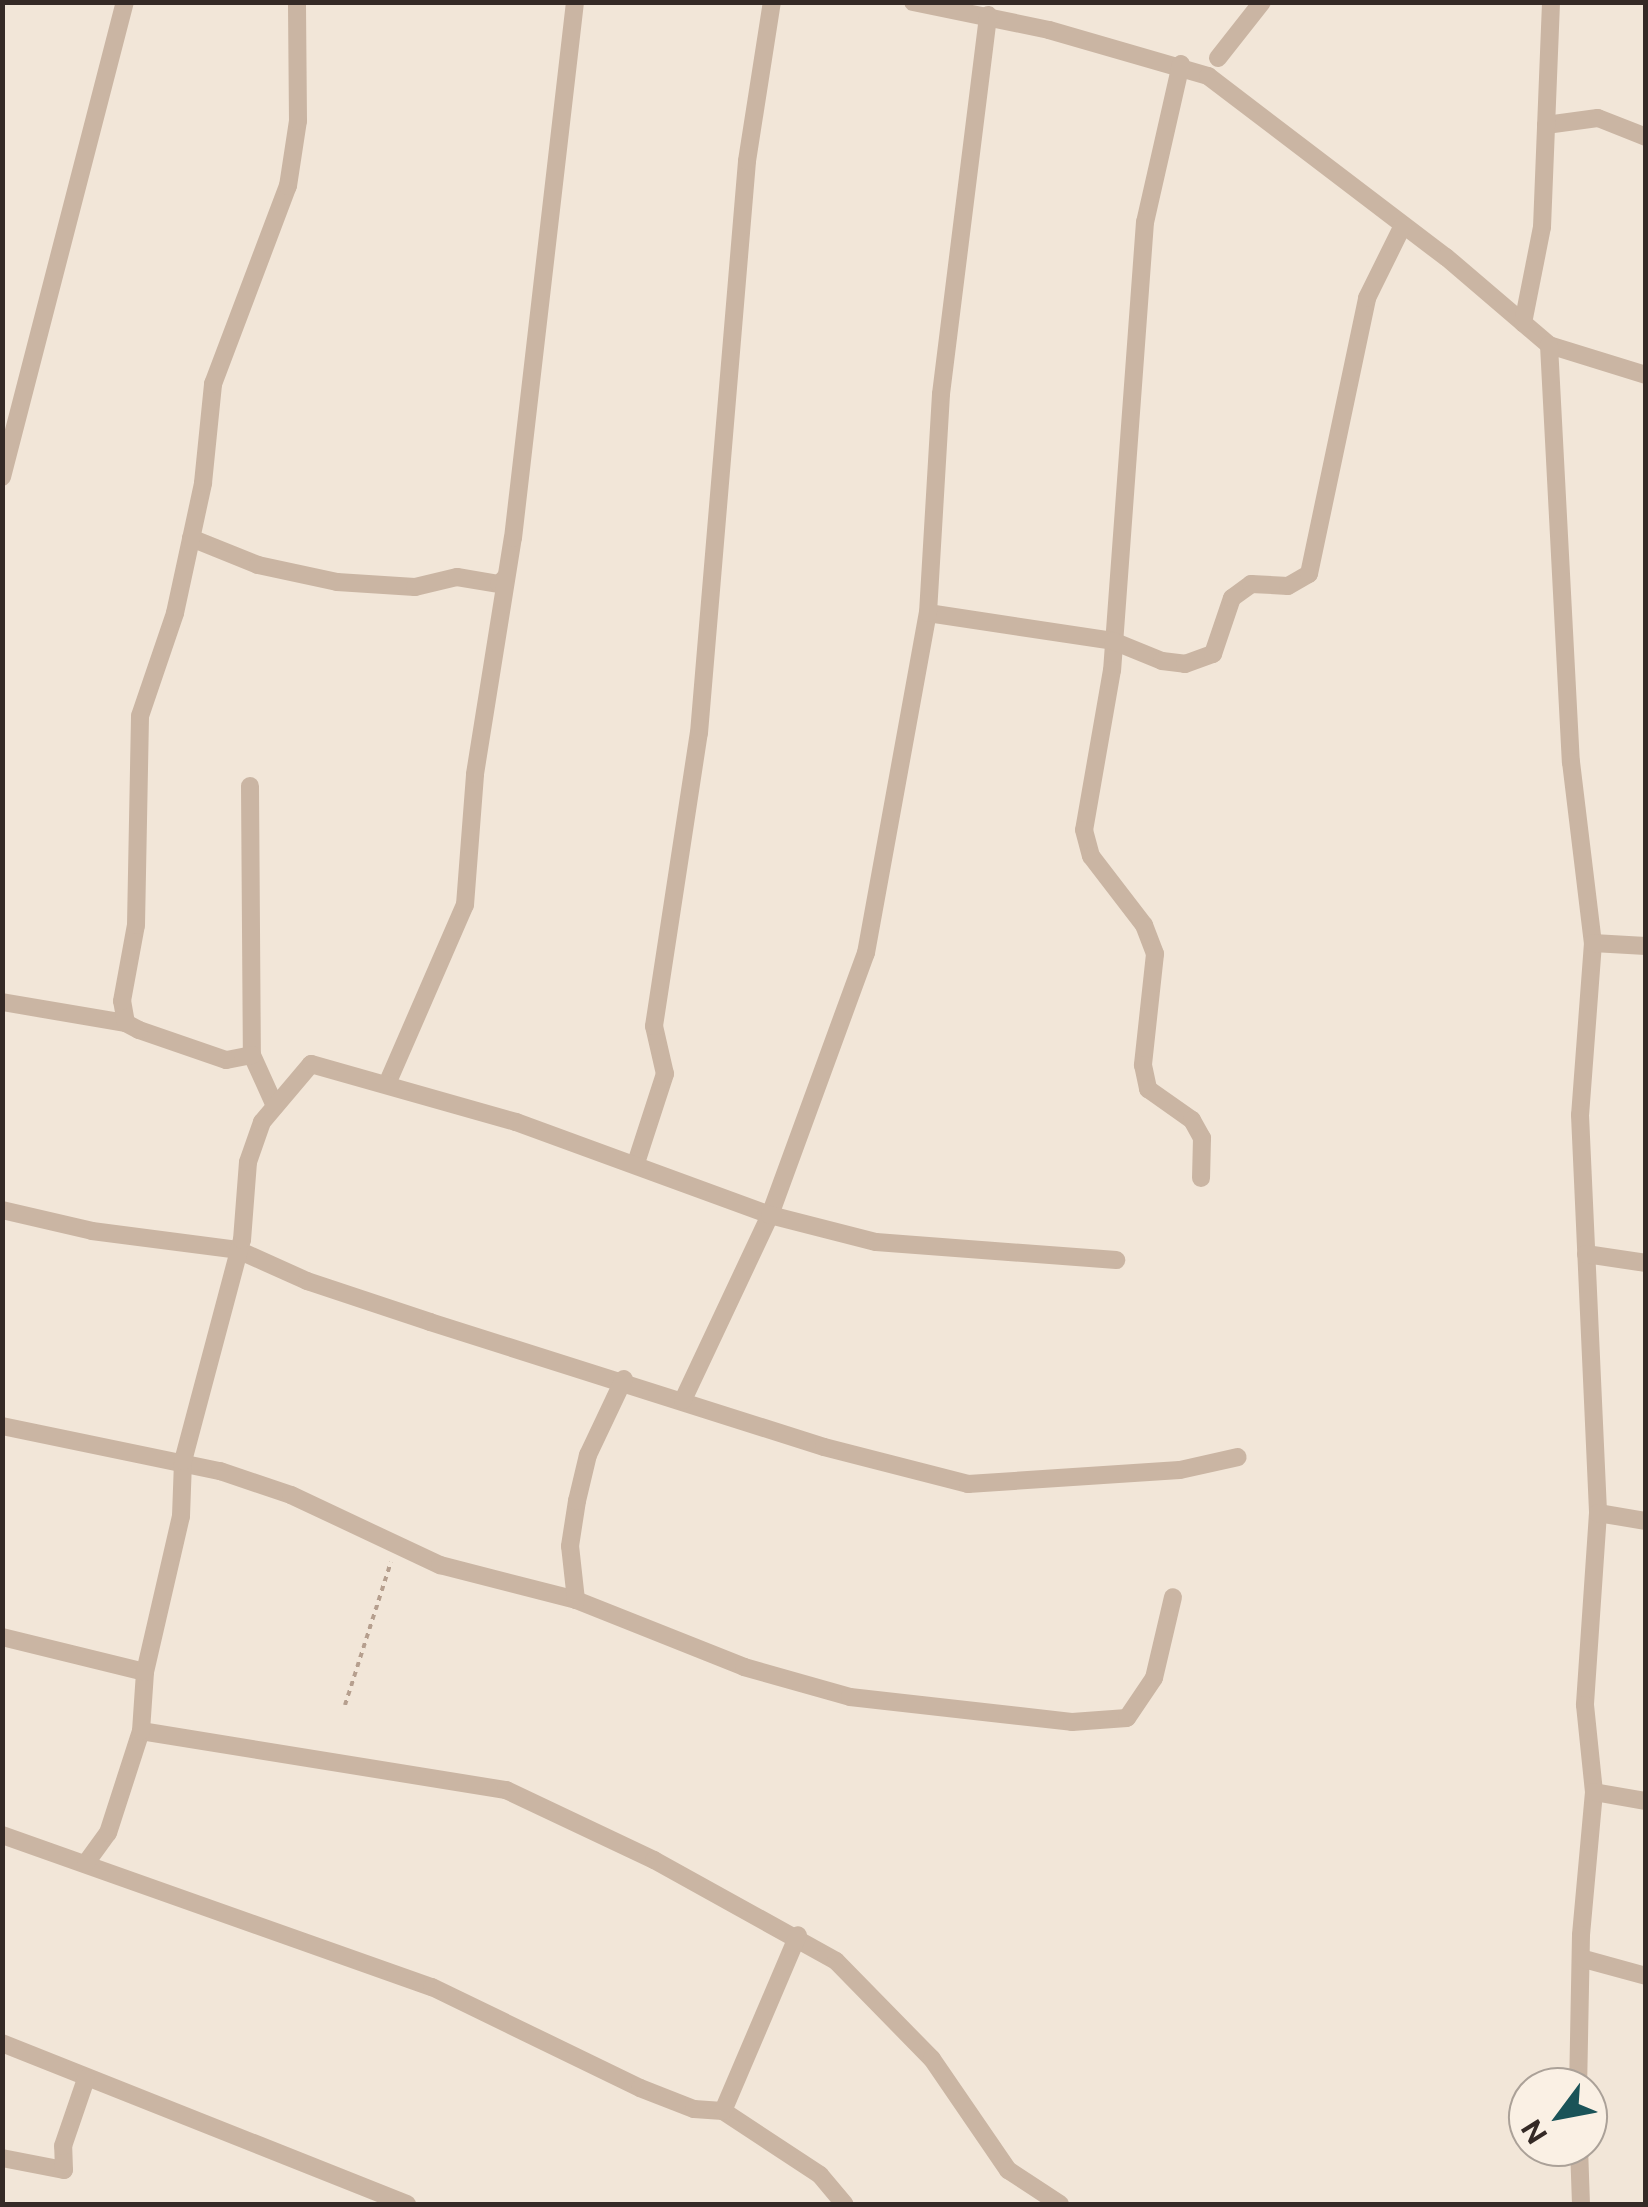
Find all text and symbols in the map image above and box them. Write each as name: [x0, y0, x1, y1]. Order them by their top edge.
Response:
north arrow: [1508, 2067, 1608, 2167]
text: N: [1514, 2114, 1554, 2150]

